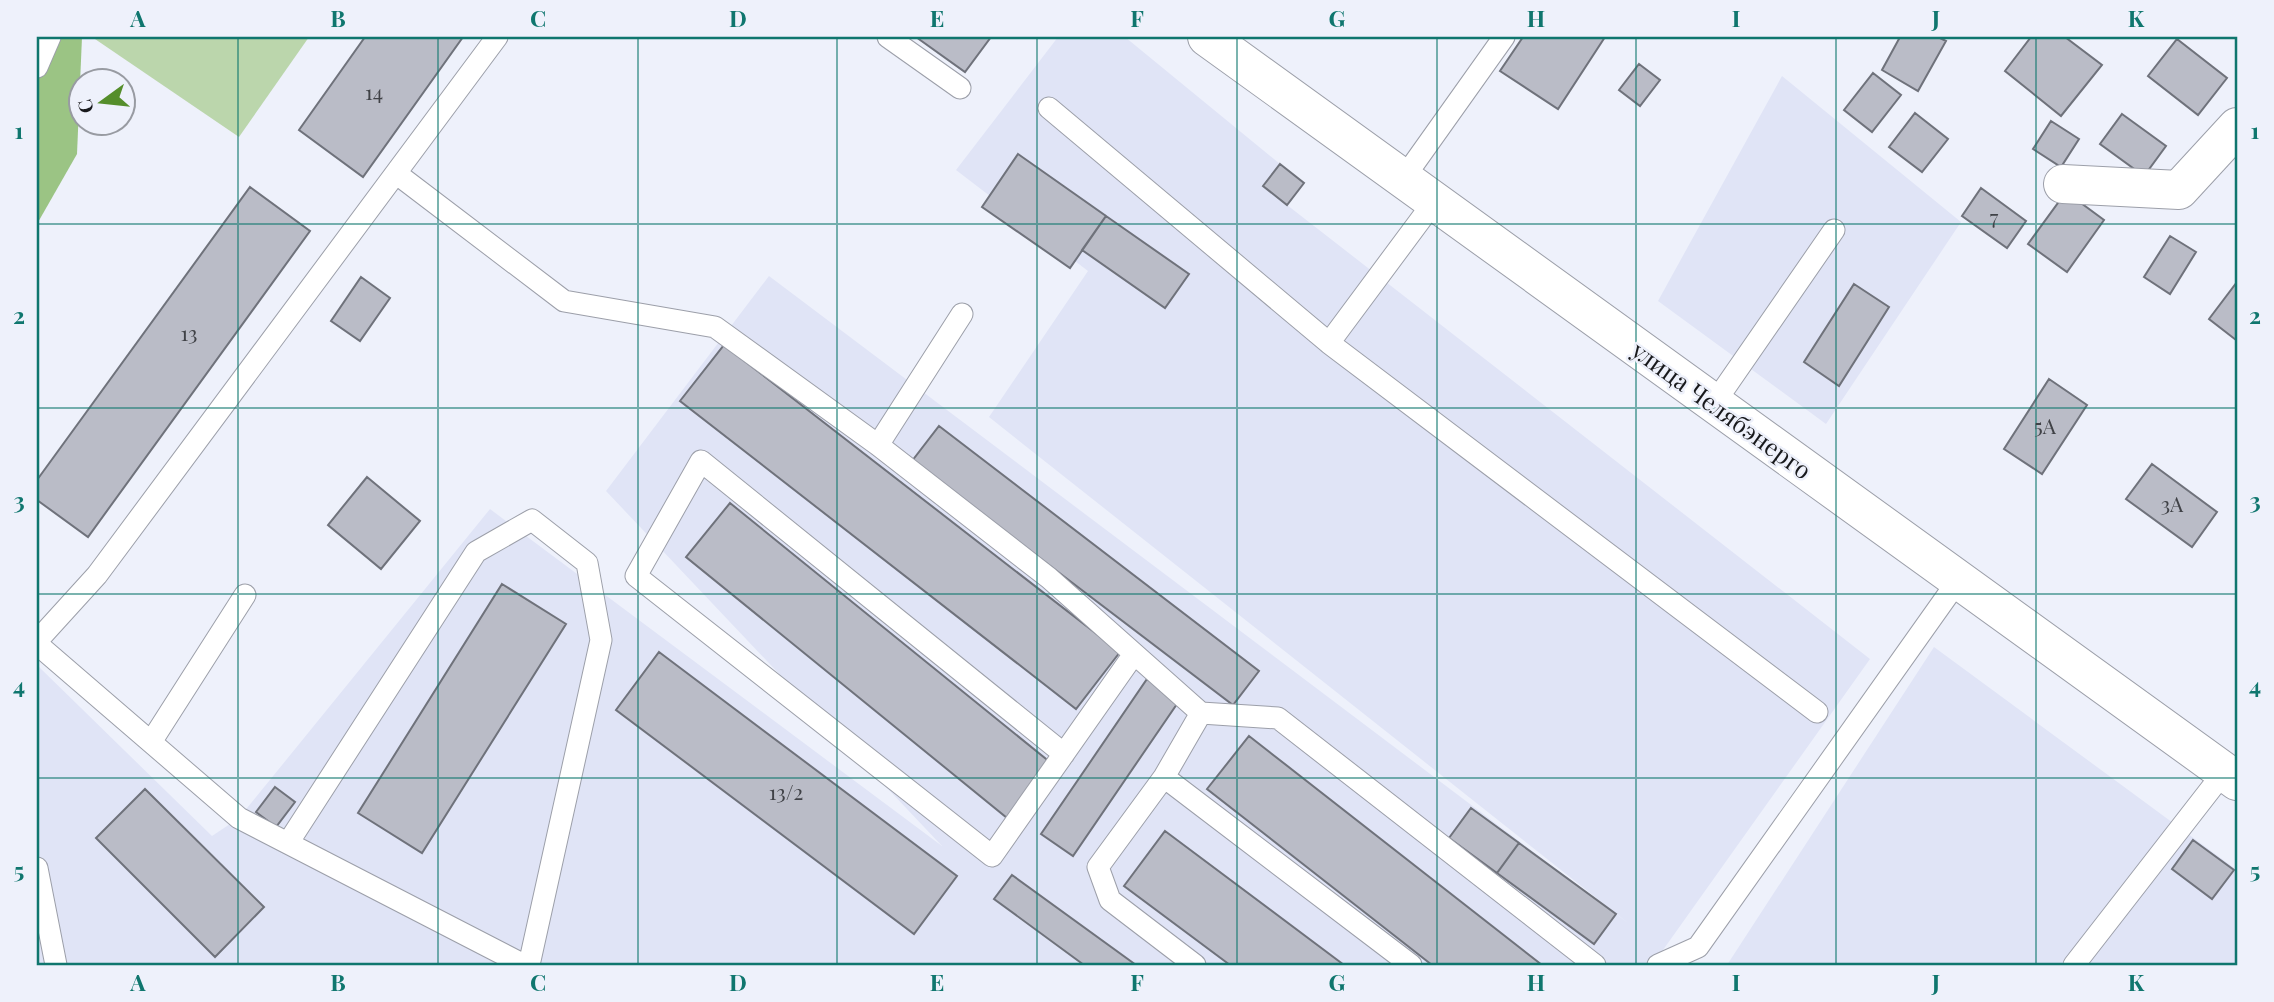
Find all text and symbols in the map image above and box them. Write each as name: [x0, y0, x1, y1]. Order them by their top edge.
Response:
text: A: [129, 2, 146, 33]
text: B: [330, 2, 346, 33]
text: C: [530, 2, 546, 33]
text: D: [729, 2, 747, 33]
text: E: [930, 2, 944, 33]
text: F: [1130, 2, 1144, 33]
text: G: [1329, 2, 1346, 33]
text: H: [1527, 2, 1545, 33]
text: I: [1732, 2, 1740, 33]
text: J: [1931, 2, 1940, 33]
text: K: [2128, 2, 2145, 33]
north arrow: [66, 66, 136, 136]
house number: 14: [365, 77, 383, 105]
text: С: [70, 97, 99, 116]
text: 1: [15, 114, 24, 145]
text: 1: [2251, 114, 2260, 145]
house number: 7: [1990, 202, 1999, 230]
text: 2: [13, 299, 25, 330]
text: 2: [2249, 299, 2261, 330]
house number: 13: [181, 318, 197, 346]
street label: улица Челябэнерго: [1625, 333, 1818, 485]
house number: 5А: [2034, 411, 2057, 439]
text: 3: [13, 484, 25, 515]
text: 3: [2249, 484, 2261, 515]
house number: 3А: [2161, 489, 2184, 517]
text: 4: [13, 669, 25, 700]
text: 4: [2249, 669, 2261, 700]
house number: 13/2: [769, 777, 803, 805]
text: 5: [14, 854, 24, 885]
text: 5: [2250, 854, 2260, 885]
text: A: [129, 966, 146, 997]
text: B: [330, 966, 346, 997]
text: C: [530, 966, 546, 997]
text: D: [729, 966, 747, 997]
text: E: [930, 966, 944, 997]
text: F: [1130, 966, 1144, 997]
text: G: [1329, 966, 1346, 997]
text: H: [1527, 966, 1545, 997]
text: I: [1732, 966, 1740, 997]
text: J: [1931, 966, 1940, 997]
text: K: [2128, 966, 2145, 997]

